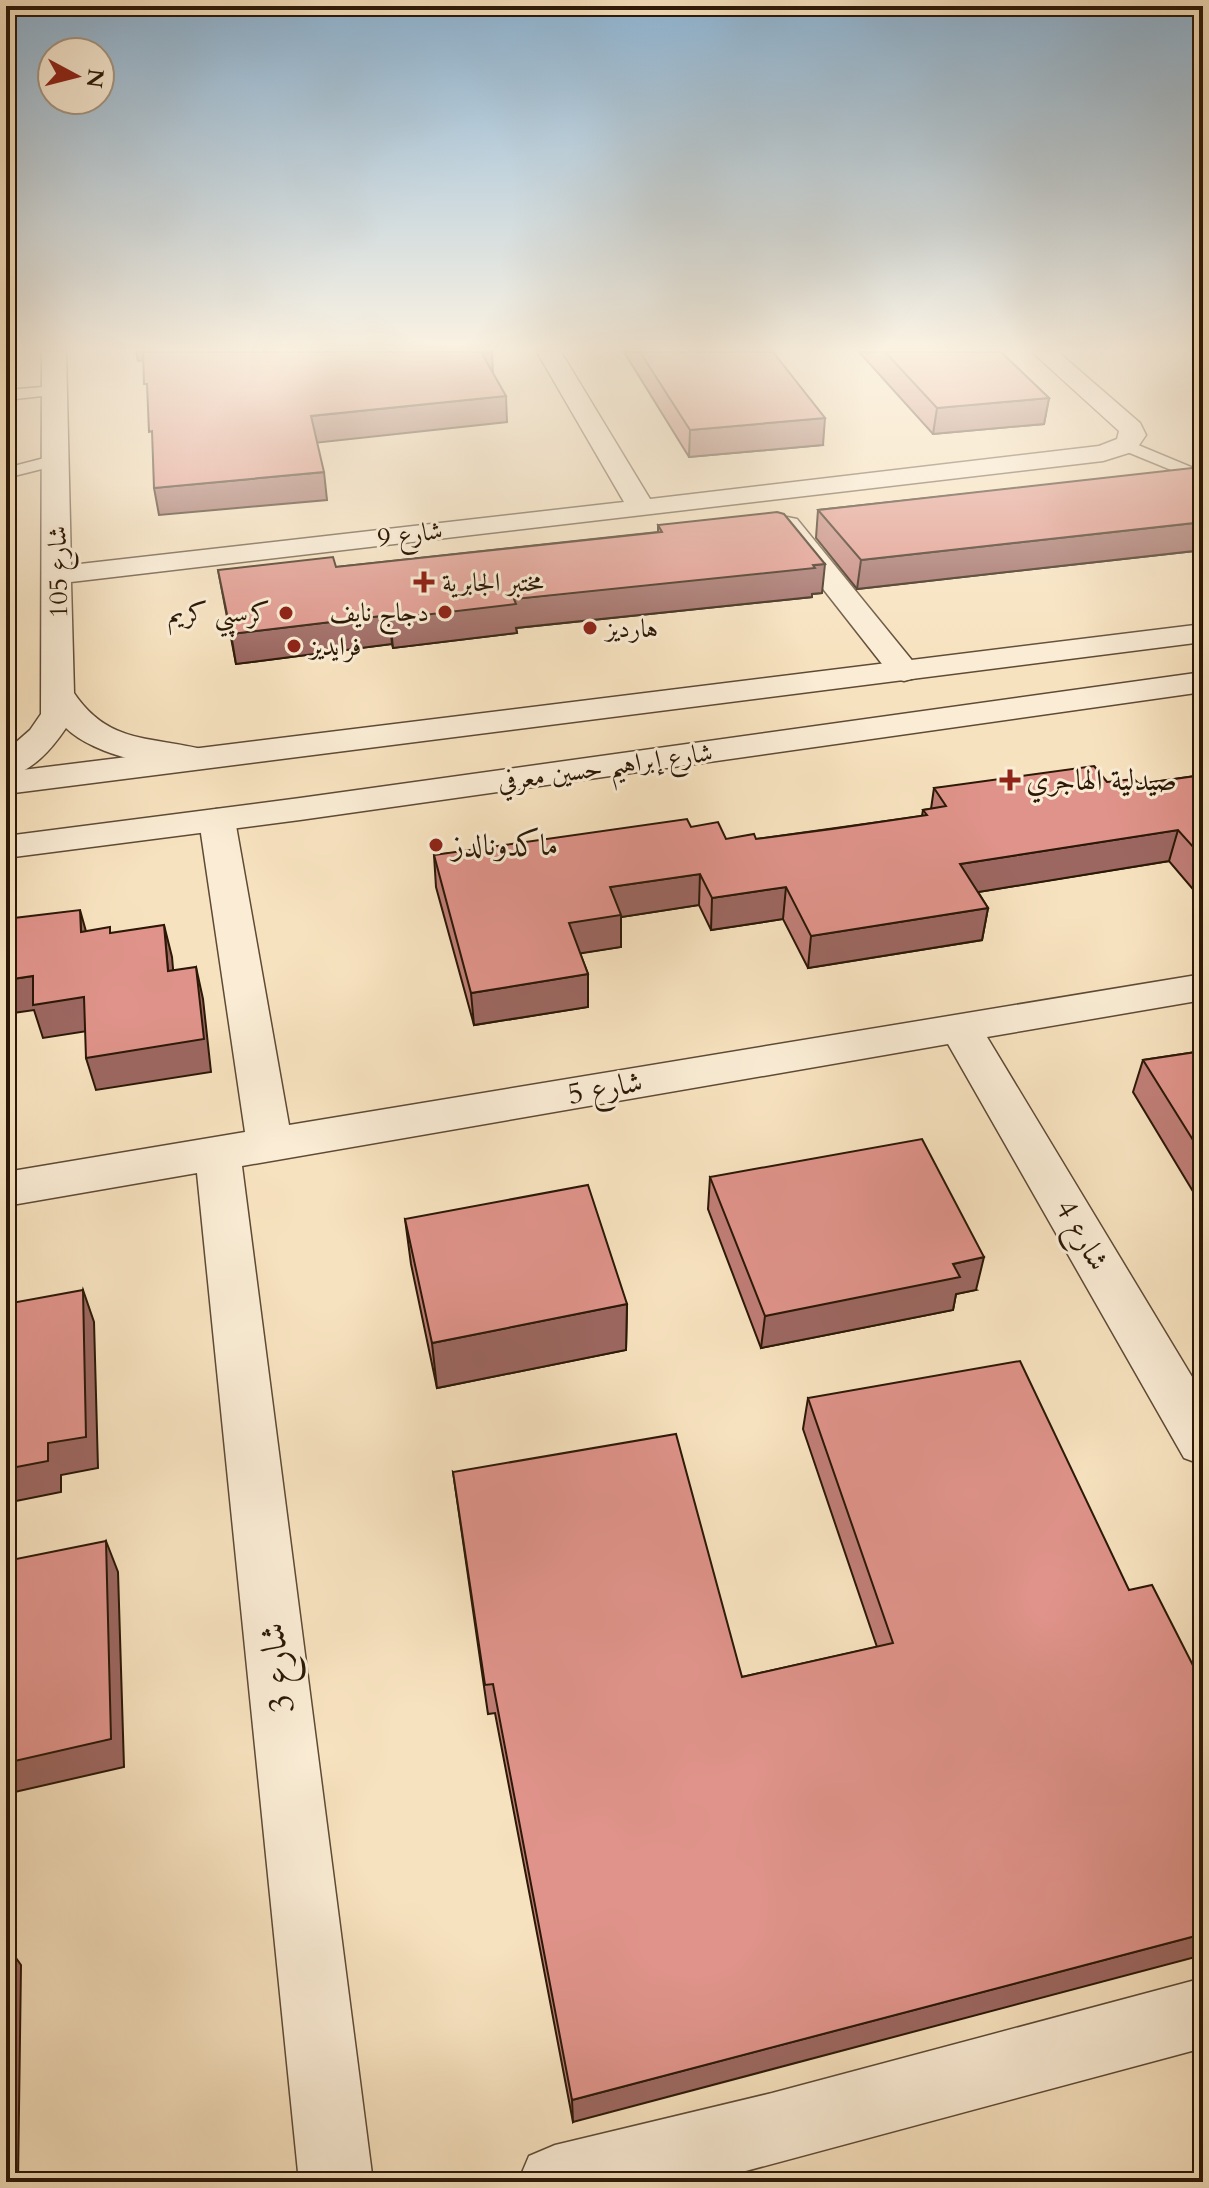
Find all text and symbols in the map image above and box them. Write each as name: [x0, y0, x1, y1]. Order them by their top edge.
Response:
north arrow: [36, 36, 116, 116]
text: N: [79, 67, 111, 90]
street label: شارع 9: [375, 513, 445, 559]
street label: شارع 105: [40, 526, 80, 618]
place label: مختبر الجابرية: [442, 565, 544, 600]
marker: مختبر الجابرية: [413, 571, 435, 593]
place label: دجاج نايف: [329, 595, 429, 636]
place label: كرسپي كريم: [168, 596, 270, 638]
marker: دجاج نايف: [436, 603, 454, 621]
marker: كرسپي كريم: [277, 604, 295, 622]
place label: هارديز: [603, 611, 658, 646]
marker: هارديز: [581, 619, 599, 637]
place label: فرايديز: [307, 629, 362, 664]
marker: فرايديز: [285, 637, 303, 655]
street label: شارع إبراهيم حسين معرفي: [495, 735, 716, 807]
place label: صيدلية الهاجري: [1026, 760, 1177, 804]
marker: صيدلية الهاجري: [1001, 771, 1019, 789]
place label: ماكدونالدز: [449, 825, 558, 866]
marker: ماكدونالدز: [427, 836, 445, 854]
street label: شارع 5: [564, 1061, 646, 1119]
street label: شارع 4: [1042, 1192, 1119, 1280]
street label: شارع 3: [247, 1619, 312, 1716]

